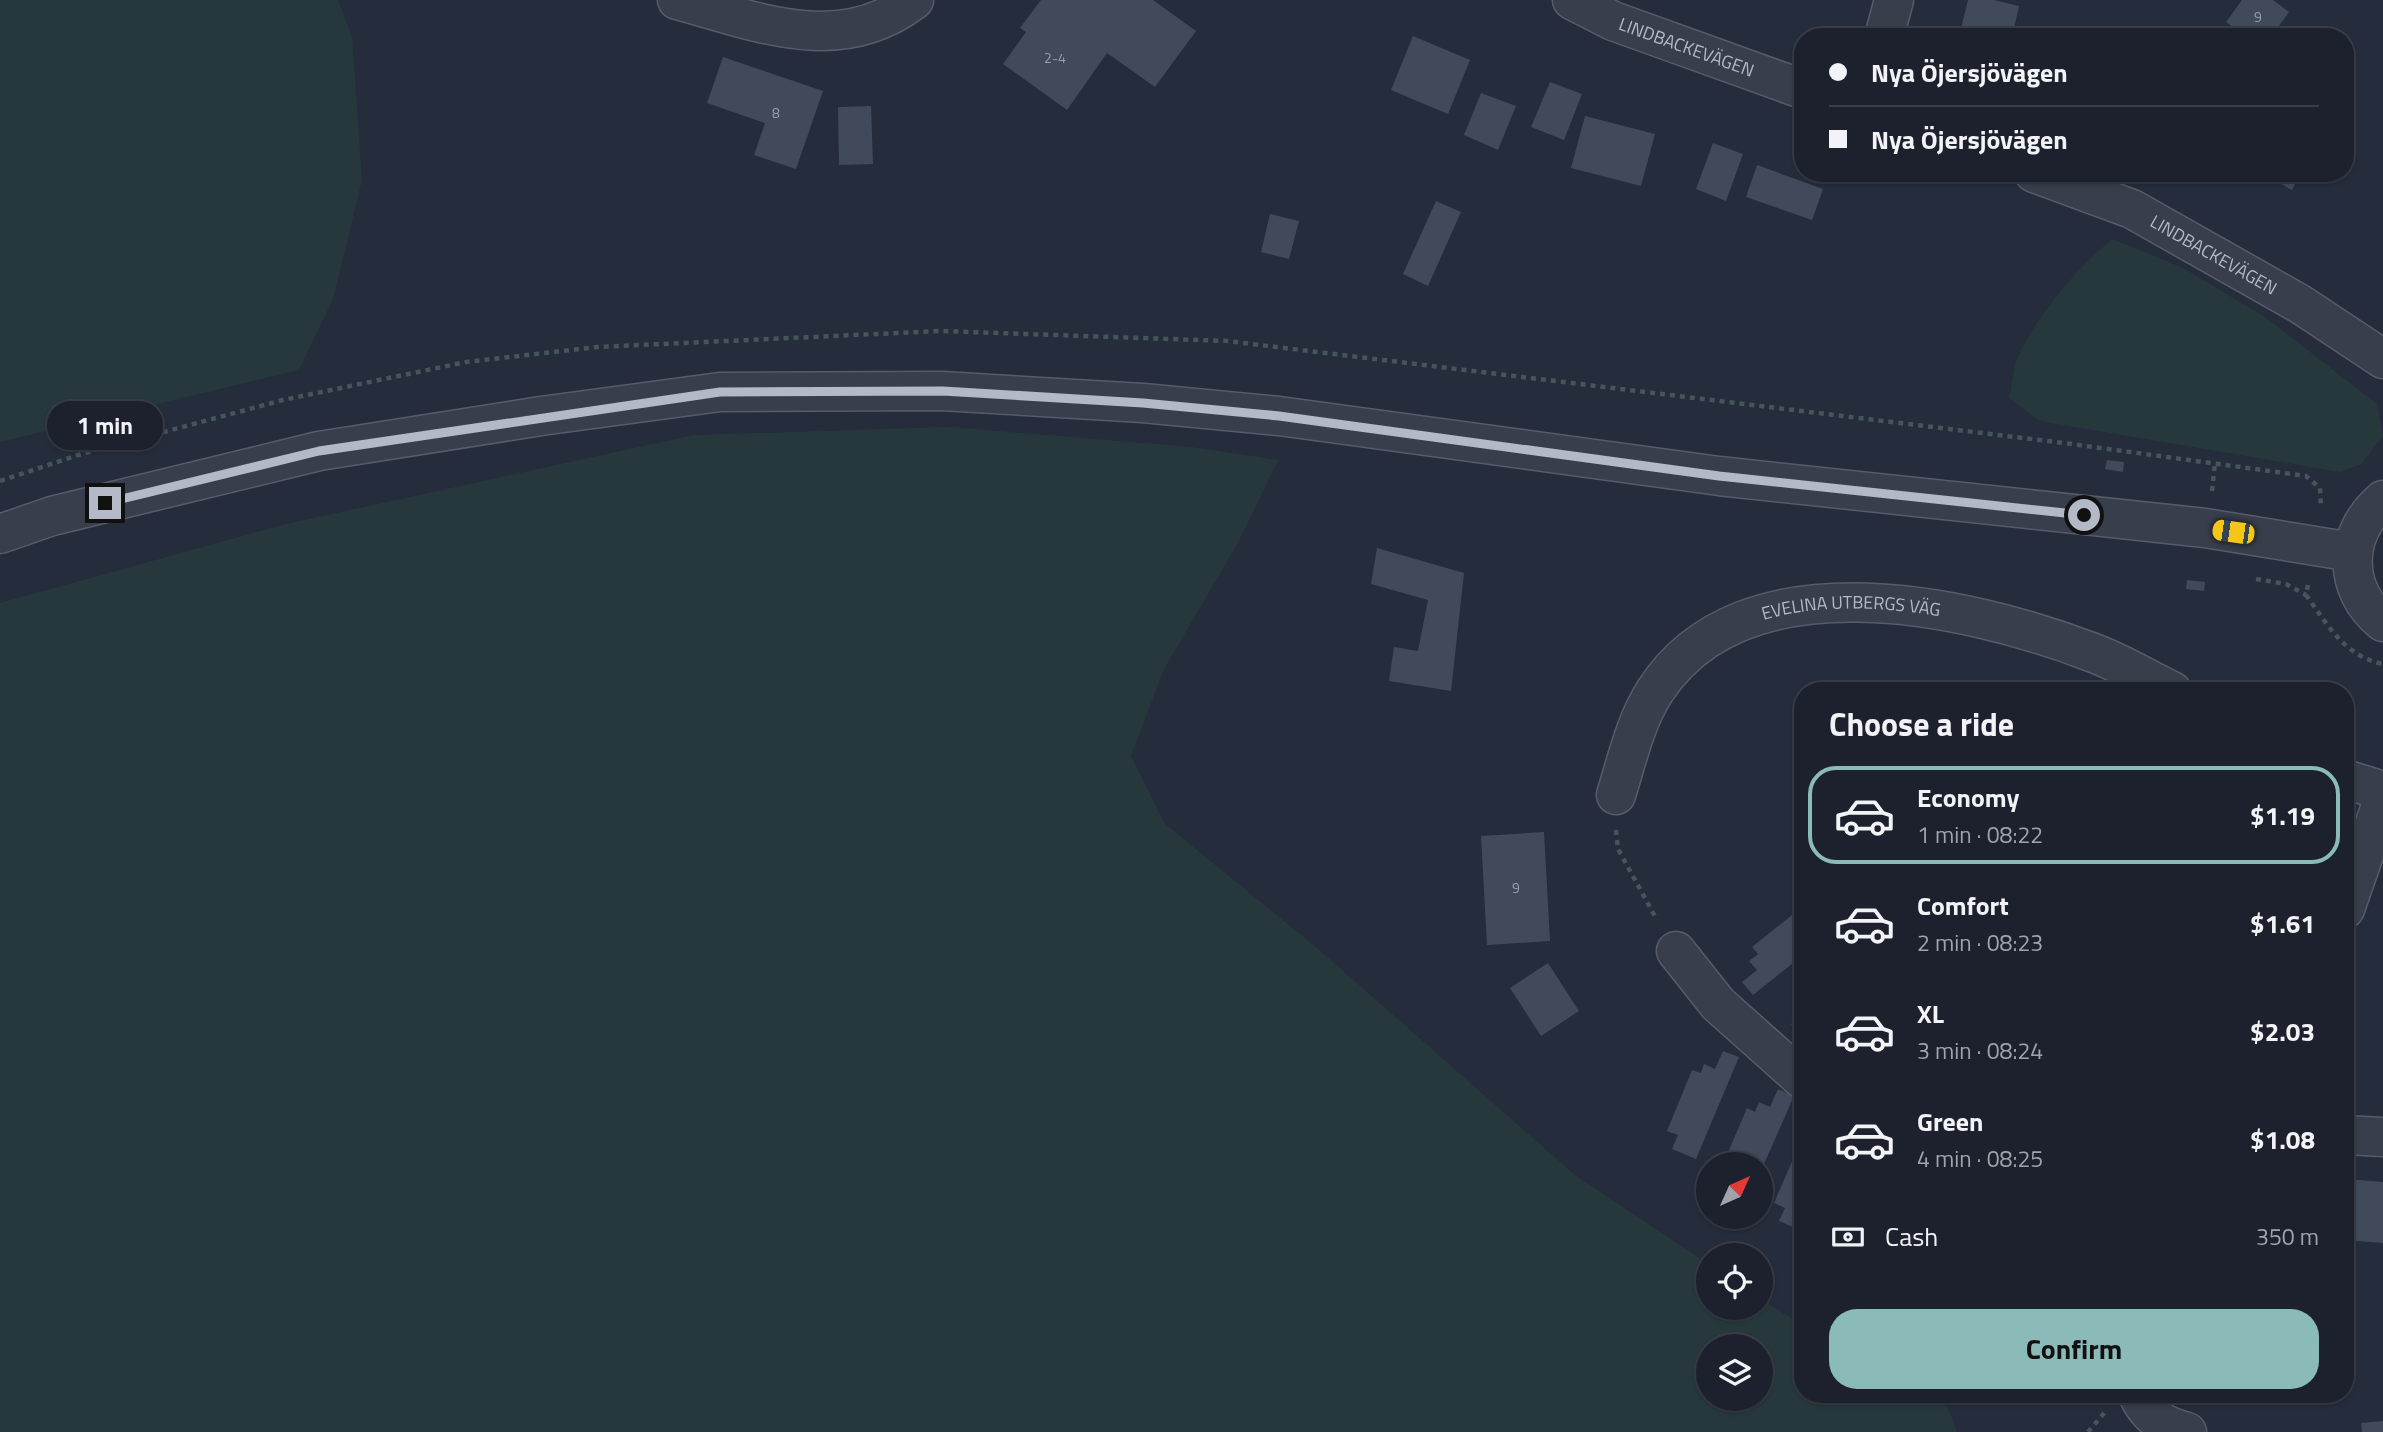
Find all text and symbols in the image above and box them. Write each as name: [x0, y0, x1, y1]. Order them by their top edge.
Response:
house number: 9: [2254, 6, 2262, 27]
street label: LINDBACKEVÄGEN: [1615, 10, 1758, 84]
house number: 2-4: [1044, 47, 1066, 68]
text: Nya Öjersjövägen: [1871, 53, 2068, 92]
house number: 8: [772, 102, 780, 123]
text: Nya Öjersjövägen: [1871, 120, 2068, 159]
street label: LINDBACKEVÄGEN: [2145, 208, 2282, 301]
callout: 1 min: [47, 402, 163, 450]
text: 1 min: [77, 408, 133, 443]
route end: [89, 487, 121, 519]
route start: [2068, 499, 2100, 531]
car: [2211, 519, 2256, 545]
street label: EVELINA UTBERGS VÄG: [1758, 588, 1943, 627]
text: Choose a ride: [1829, 700, 2014, 748]
text: Economy: [1917, 778, 2019, 817]
icon: car: [1833, 784, 1896, 847]
text: $1.19: [2250, 796, 2315, 835]
text: 1 min · 08:22: [1917, 817, 2043, 852]
house number: 9: [1512, 877, 1520, 898]
text: Comfort: [1917, 886, 2009, 925]
icon: car: [1833, 892, 1896, 955]
text: $1.61: [2250, 904, 2315, 943]
text: 2 min · 08:23: [1917, 925, 2043, 960]
text: XL: [1917, 994, 1944, 1033]
icon: car: [1833, 1000, 1896, 1063]
text: $2.03: [2250, 1012, 2315, 1051]
text: 3 min · 08:24: [1917, 1033, 2043, 1068]
text: Green: [1917, 1102, 1983, 1141]
icon: car: [1833, 1108, 1896, 1171]
text: $1.08: [2250, 1120, 2315, 1159]
text: 4 min · 08:25: [1917, 1141, 2043, 1176]
north arrow: [1696, 1152, 1773, 1228]
map controls: [1696, 1152, 1773, 1411]
text: Cash: [1885, 1217, 1938, 1256]
icon: cash: [1829, 1218, 1867, 1256]
text: 350 m: [2256, 1219, 2319, 1254]
button: locate: [1696, 1243, 1773, 1320]
button: Confirm: [1829, 1309, 2319, 1389]
button: layers: [1696, 1334, 1773, 1411]

